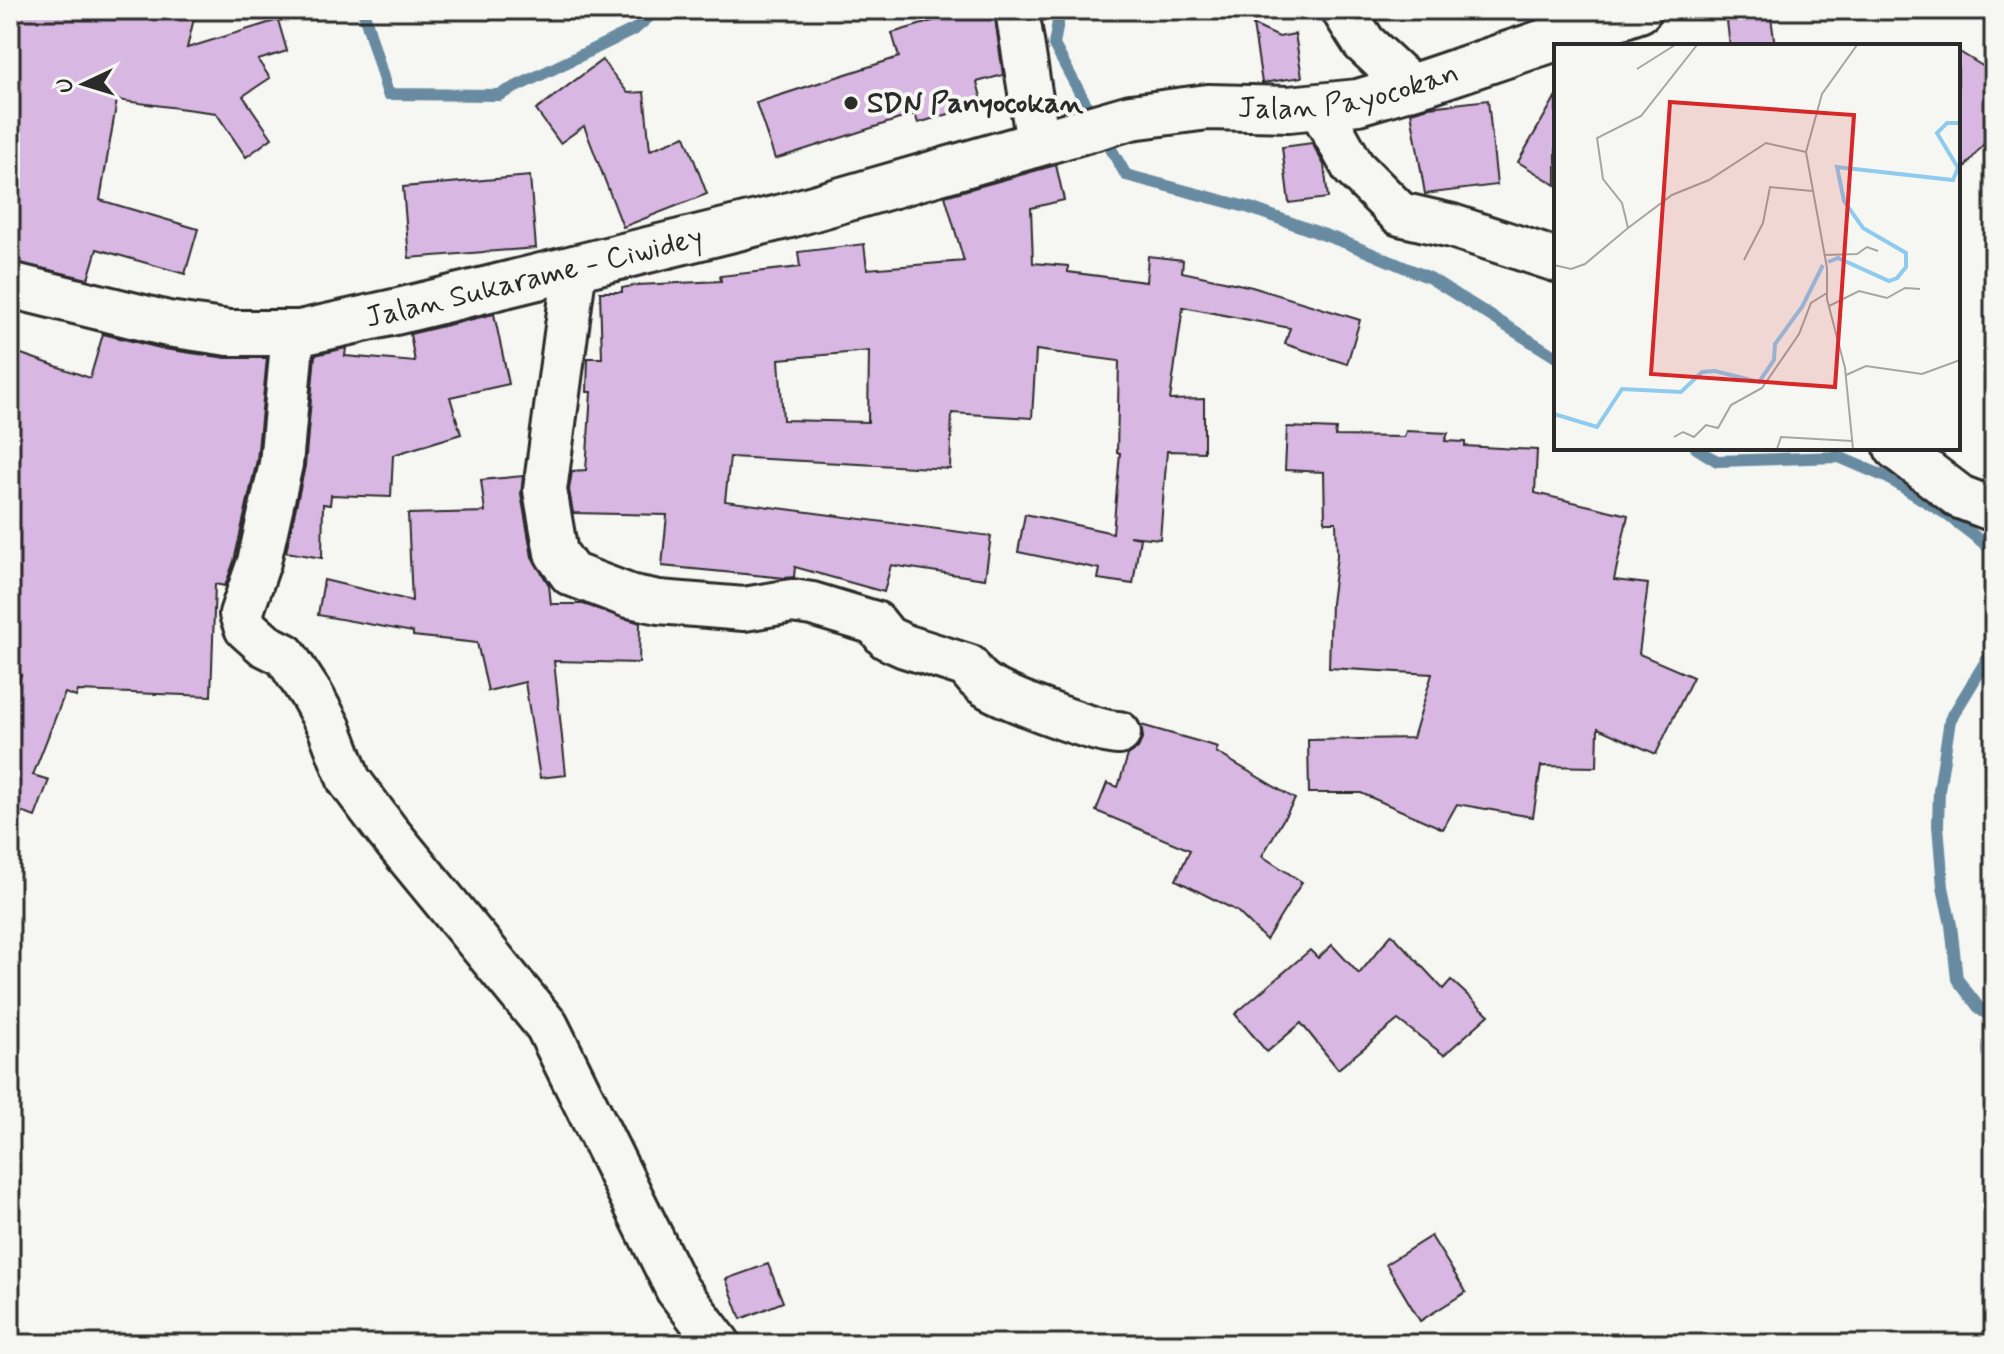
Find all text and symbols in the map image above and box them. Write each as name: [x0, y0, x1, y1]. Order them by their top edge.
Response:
north arrow: [44, 44, 124, 124]
inset map: [1554, 44, 1960, 450]
street label: Jalan Payocokan: [1237, 53, 1464, 129]
text: U: [52, 77, 81, 93]
place label: SDN Panyocokan: [867, 84, 1084, 123]
marker: SDN Panyocokan: [842, 94, 860, 112]
street label: Jalan Sukarame - Ciwidey: [362, 218, 707, 337]

